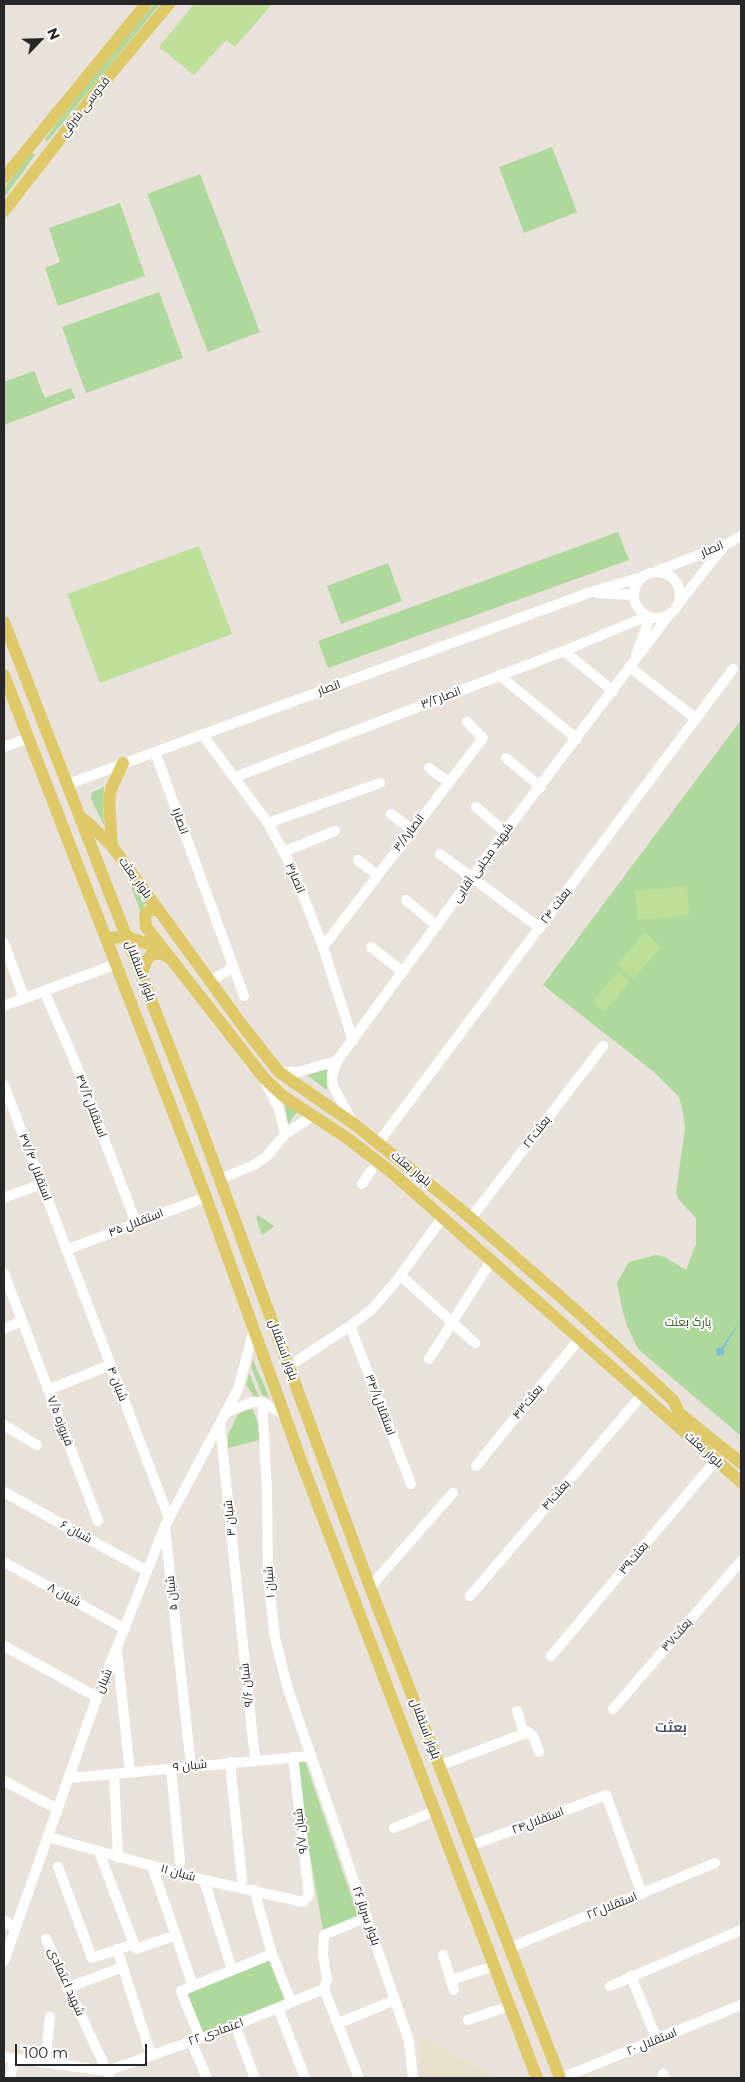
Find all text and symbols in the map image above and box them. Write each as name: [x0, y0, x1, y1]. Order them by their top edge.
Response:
north arrow: [15, 15, 65, 65]
text: N: [43, 25, 64, 43]
street label: قدوسی شرقی: [57, 74, 113, 140]
street label: انصار: [698, 538, 726, 560]
street label: انصار: [316, 677, 342, 699]
street label: انصار۳/۲: [419, 684, 463, 712]
street label: انصار۱: [169, 806, 191, 836]
street label: انصار۳/۸: [390, 812, 428, 854]
street label: شهید مجتبی آقایی: [449, 821, 517, 905]
street label: بلوار بعثت: [115, 855, 155, 901]
street label: انصار۳: [282, 861, 308, 895]
street label: بعثت ۲۴: [538, 885, 574, 927]
street label: بلوار استقلال: [122, 939, 158, 1003]
street label: استقلال۴۷/۲: [72, 1073, 110, 1139]
street label: بعثت۲۲: [520, 1113, 554, 1151]
street label: ۴۷/۴ استقلال: [16, 1131, 54, 1203]
street label: بلوار بعثت: [388, 1148, 434, 1190]
street label: ۴۵ استقلال: [106, 1206, 166, 1240]
park label: پارک بعثت: [665, 1315, 711, 1329]
street label: بلوار استقلال: [265, 1318, 301, 1382]
street label: ۴ شبان: [104, 1365, 130, 1403]
street label: استقلال۳۴/۱: [362, 1372, 398, 1438]
street label: بعثت۴۳: [510, 1382, 546, 1422]
street label: ۷/۵ فیروزه: [44, 1394, 76, 1448]
street label: بلوار بعثت: [682, 1429, 726, 1471]
street label: بعثت۴۱: [539, 1477, 573, 1513]
street label: ۳ شبان: [221, 1499, 239, 1537]
street label: ۶ شبان: [58, 1517, 94, 1547]
street label: بعثت۳۹: [616, 1539, 652, 1577]
street label: ۱ شبان: [262, 1566, 278, 1598]
street label: ۵ شبان: [163, 1575, 181, 1611]
street label: ۸ شبان: [45, 1580, 83, 1610]
street label: بعثت۳۷: [659, 1615, 695, 1655]
street label: ۹/۶ شبان: [238, 1662, 256, 1708]
street label: شبان: [92, 1667, 116, 1695]
street label: بلوار استقلال: [407, 1697, 443, 1761]
district label: بعثت: [655, 1720, 687, 1736]
street label: ۹ شبان: [172, 1757, 208, 1775]
street label: استقلال۲۴: [510, 1804, 566, 1838]
street label: ۹/۷ شبان: [291, 1807, 311, 1855]
street label: ۱۱ شبان: [159, 1861, 197, 1885]
street label: ۲۶ بلوار سرباز: [349, 1884, 383, 1948]
street label: استقلال۲۲: [585, 1889, 639, 1923]
street label: شهید اعتمادی: [45, 1946, 87, 2018]
street label: ۲۲ اعتمادی: [186, 2015, 246, 2049]
street label: ۲۰ استقلال: [625, 2025, 679, 2059]
scale bar: [18, 2034, 150, 2066]
text: 100 m: [23, 2043, 68, 2062]

